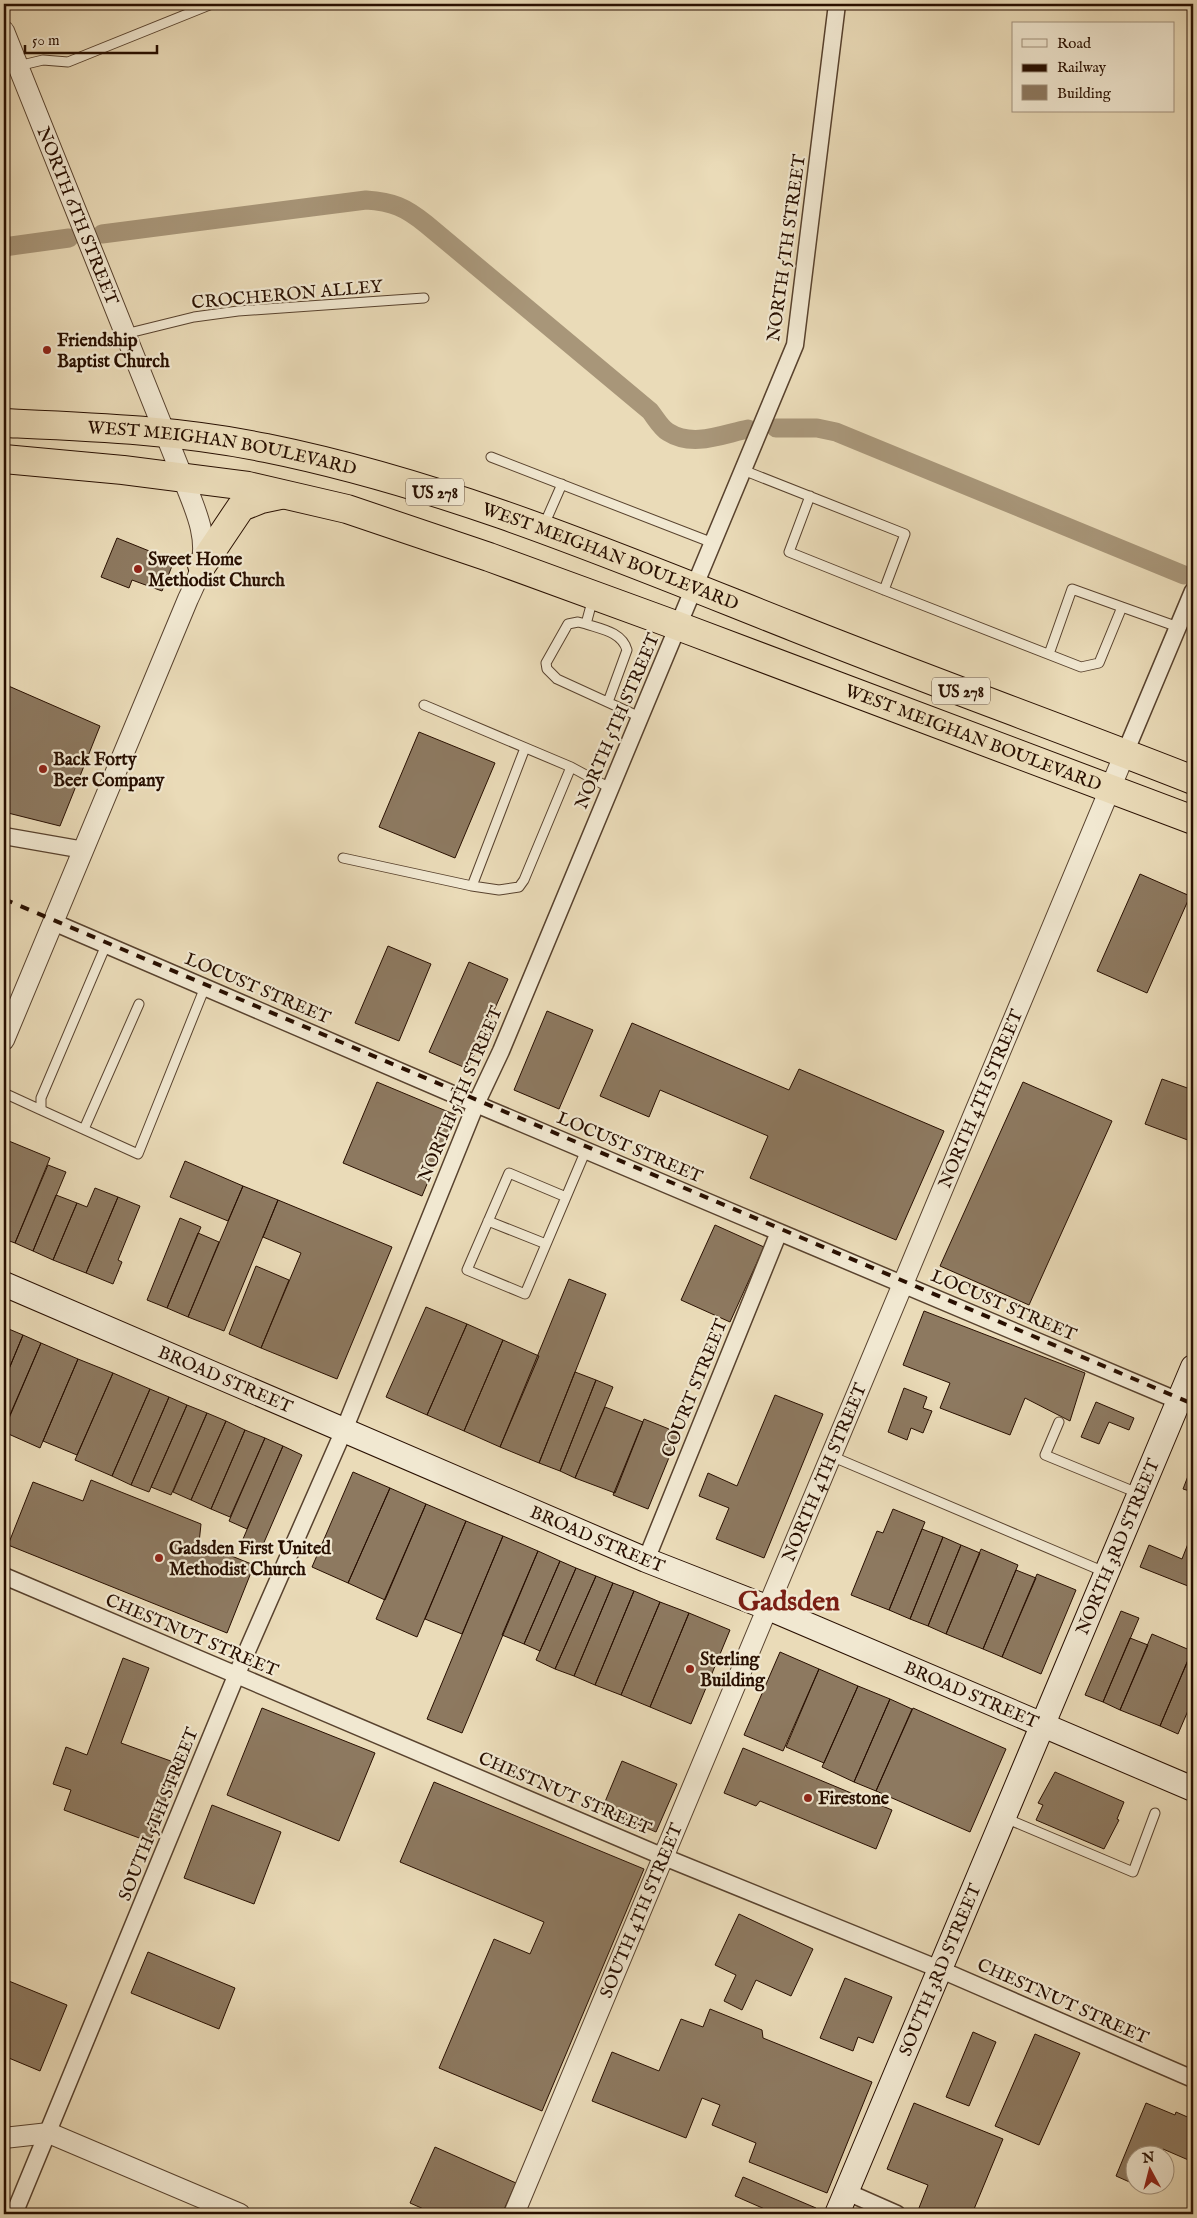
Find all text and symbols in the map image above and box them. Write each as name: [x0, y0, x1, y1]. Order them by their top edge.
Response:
scale bar: [25, 22, 158, 54]
legend: [1012, 22, 1174, 112]
text: 50 m: [32, 31, 60, 50]
text: Road: [1057, 34, 1092, 53]
text: Railway: [1057, 58, 1107, 77]
text: Building: [1057, 84, 1112, 103]
street label: NORTH 6TH STREET: [31, 124, 123, 309]
street label: NORTH 5TH STREET: [763, 153, 812, 343]
street label: CROCHERON ALLEY: [191, 276, 384, 315]
place label: Friendship Baptist Church: [57, 330, 170, 374]
marker: Friendship Baptist Church: [41, 344, 53, 356]
street label: WEST MEIGHAN BOULEVARD: [87, 417, 359, 482]
road number: US 278: [406, 478, 464, 506]
street label: WEST MEIGHAN BOULEVARD: [479, 498, 742, 617]
place label: Sweet Home Methodist Church: [148, 549, 285, 593]
marker: Sweet Home Methodist Church: [132, 563, 144, 575]
street label: NORTH 5TH STREET: [571, 630, 666, 813]
road number: US 278: [932, 678, 990, 704]
street label: WEST MEIGHAN BOULEVARD: [841, 680, 1104, 797]
place label: Back Forty Beer Company: [53, 749, 165, 793]
marker: Back Forty Beer Company: [37, 763, 49, 775]
street label: LOCUST STREET: [181, 948, 334, 1030]
street label: NORTH 5TH STREET: [414, 1003, 509, 1186]
street label: NORTH 4TH STREET: [934, 1006, 1029, 1192]
street label: LOCUST STREET: [553, 1107, 706, 1189]
street label: LOCUST STREET: [927, 1265, 1080, 1347]
street label: COURT STREET: [657, 1316, 734, 1461]
street label: BROAD STREET: [154, 1342, 296, 1420]
street label: NORTH 4TH STREET: [778, 1380, 873, 1566]
street label: NORTH 3RD STREET: [1072, 1456, 1166, 1639]
street label: BROAD STREET: [526, 1501, 668, 1579]
place label: Gadsden First United Methodist Church: [169, 1538, 331, 1582]
marker: Gadsden First United Methodist Church: [153, 1552, 165, 1564]
district label: Gadsden: [738, 1585, 840, 1620]
street label: CHESTNUT STREET: [102, 1590, 281, 1683]
place label: Sterling Building: [700, 1649, 766, 1693]
street label: BROAD STREET: [900, 1657, 1042, 1735]
marker: Sterling Building: [684, 1663, 696, 1675]
street label: SOUTH 5TH STREET: [114, 1725, 205, 1905]
street label: CHESTNUT STREET: [475, 1748, 654, 1841]
place label: Firestone: [818, 1788, 890, 1811]
marker: Firestone: [802, 1792, 814, 1804]
street label: SOUTH 4TH STREET: [596, 1820, 689, 2002]
street label: SOUTH 3RD STREET: [895, 1881, 987, 2060]
street label: CHESTNUT STREET: [973, 1954, 1152, 2051]
north arrow: [1124, 2146, 1174, 2196]
text: N: [1140, 2148, 1156, 2168]

